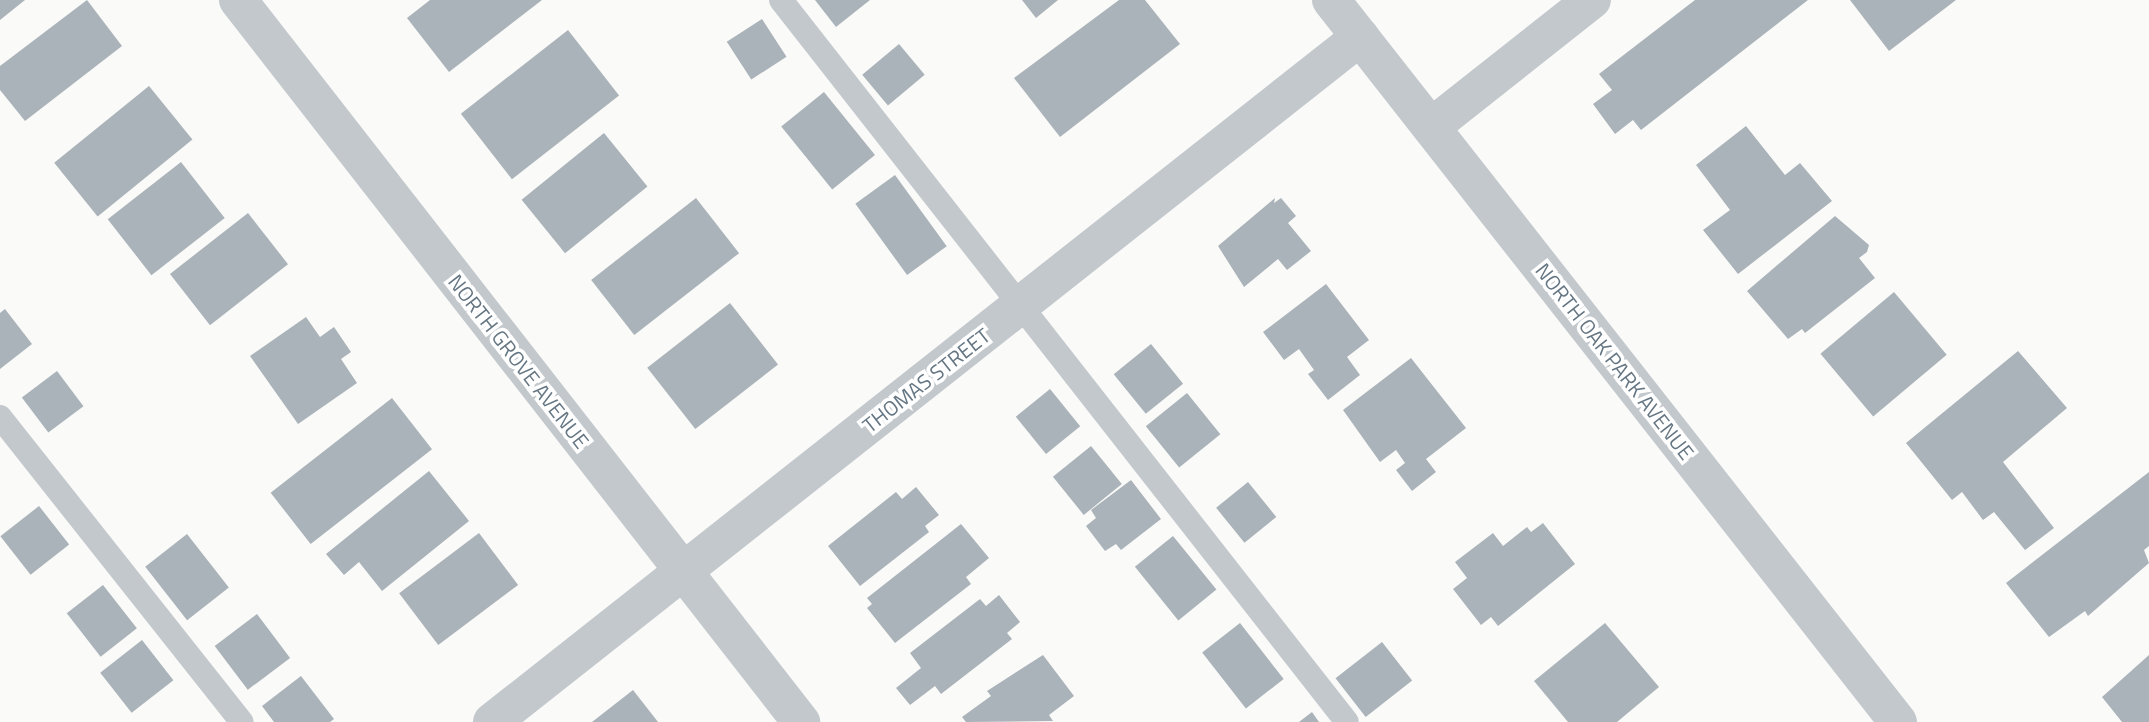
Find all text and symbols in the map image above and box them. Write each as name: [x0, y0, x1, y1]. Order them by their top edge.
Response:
street label: NORTH OAK PARK AVENUE: [1531, 258, 1699, 464]
street label: NORTH GROVE AVENUE: [443, 269, 595, 453]
street label: THOMAS STREET: [857, 322, 995, 438]

